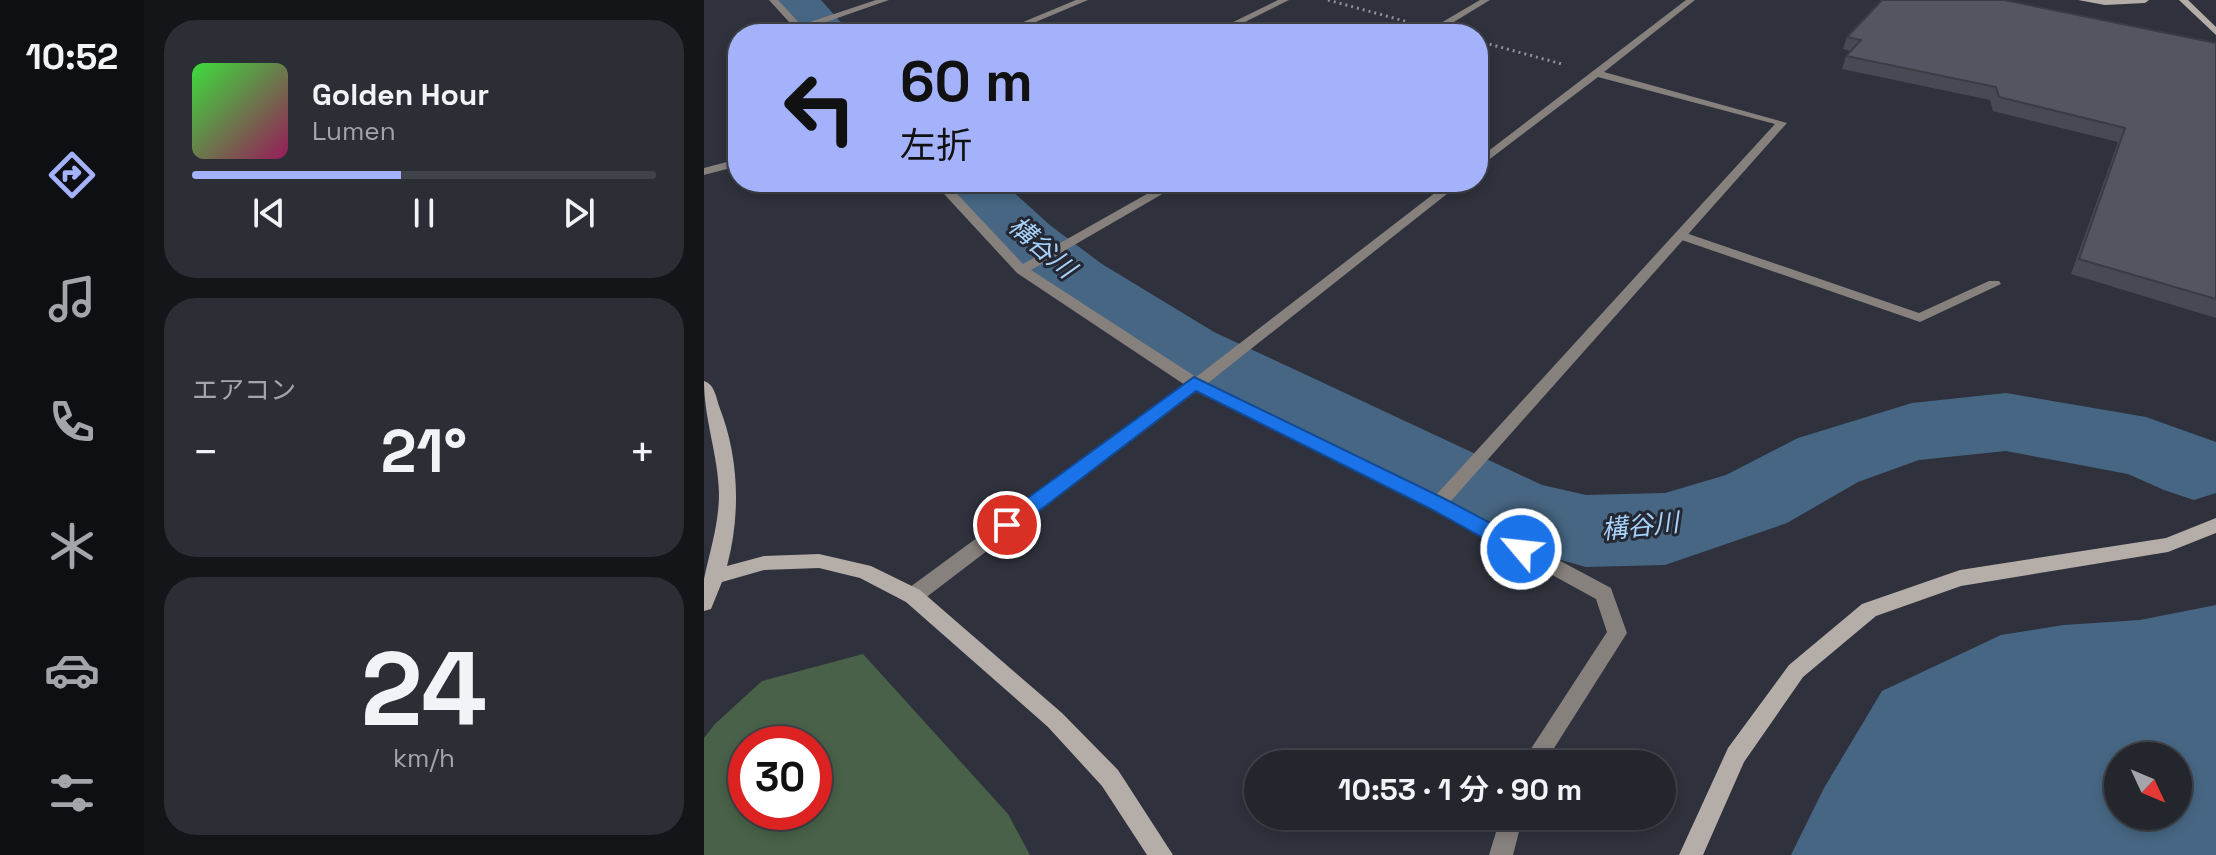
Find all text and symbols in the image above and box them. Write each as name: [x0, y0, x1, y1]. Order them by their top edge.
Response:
text: 10:52: [25, 34, 119, 80]
text: 60 m: [900, 46, 1033, 117]
icon: left: [768, 56, 872, 160]
text: Golden Hour: [312, 75, 489, 114]
text: Lumen: [312, 114, 396, 148]
text: 左折: [900, 123, 972, 169]
icon: directions: [44, 147, 100, 203]
icon: previous: [247, 191, 291, 235]
icon: pause: [402, 191, 446, 235]
icon: next: [557, 191, 601, 235]
water label: 構谷川: [1001, 209, 1085, 287]
icon: music: [44, 271, 100, 327]
text: エアコン: [192, 373, 296, 407]
icon: phone: [44, 394, 100, 450]
text: 21°: [381, 413, 467, 490]
text: −: [192, 424, 219, 480]
text: +: [629, 424, 656, 480]
pin: [973, 491, 1041, 559]
icon: arrive: [985, 503, 1029, 547]
water label: 構谷川: [1599, 505, 1684, 547]
position arrow: [1479, 507, 1563, 591]
icon: climate: [44, 518, 100, 574]
text: 24: [361, 623, 487, 755]
icon: car: [44, 642, 100, 698]
speed limit sign: 30: [728, 726, 832, 830]
text: km/h: [393, 741, 455, 775]
north arrow: [2104, 742, 2192, 830]
map controls: [2104, 742, 2192, 830]
icon: filters: [44, 765, 100, 821]
text: 10:53 · 1 分 · 90 m: [1338, 770, 1582, 809]

